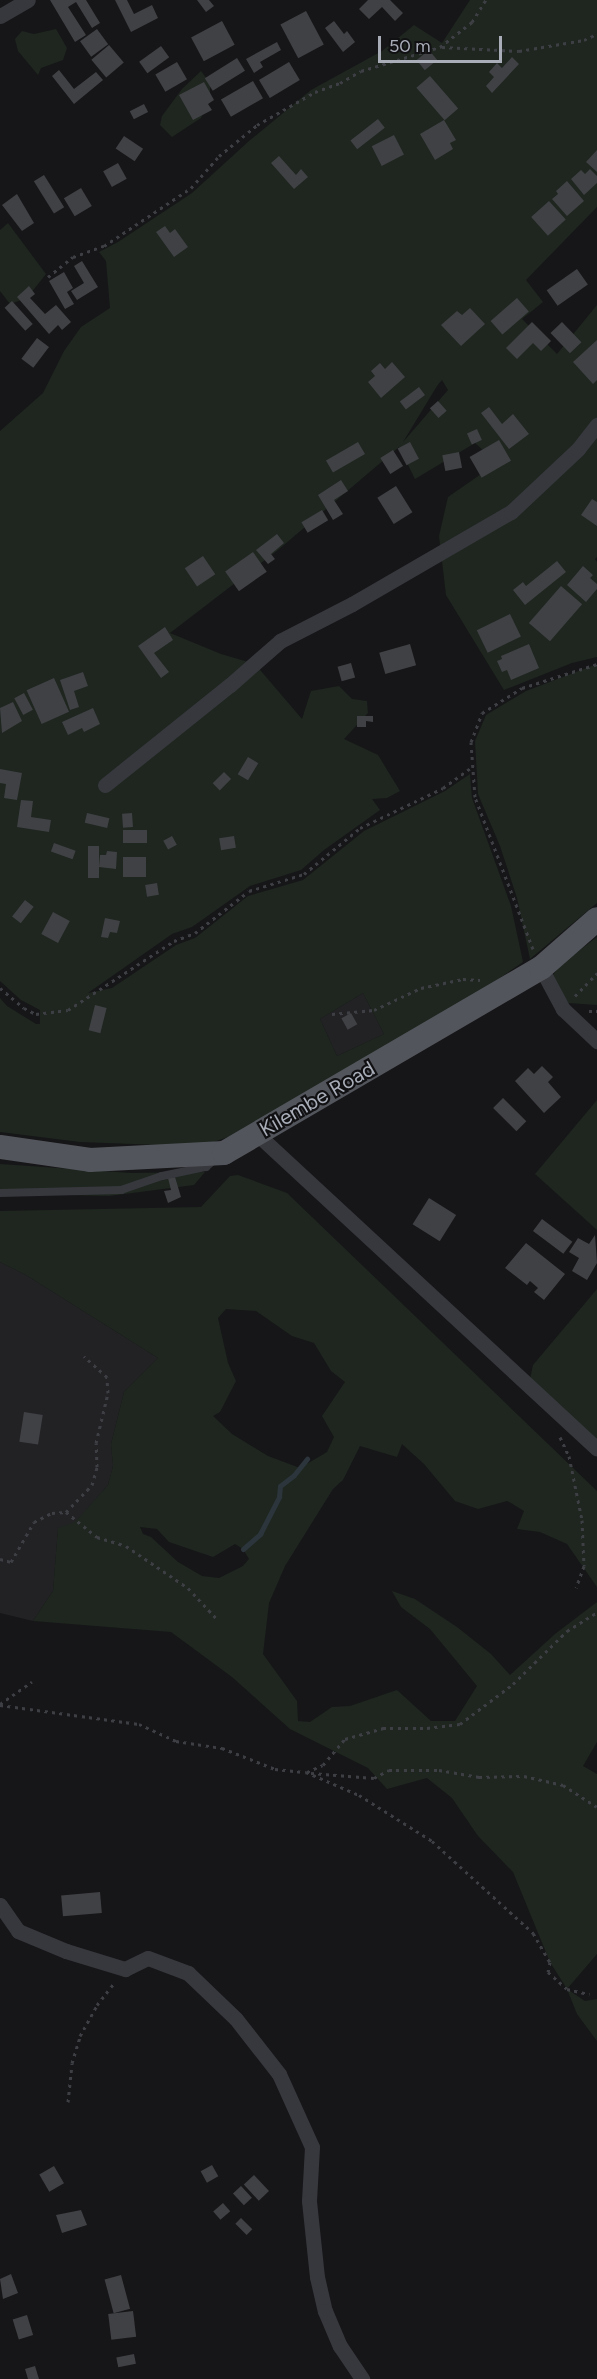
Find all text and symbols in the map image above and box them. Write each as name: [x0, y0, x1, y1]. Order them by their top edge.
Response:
scale bar: [381, 24, 506, 62]
text: 50 m: [389, 35, 431, 57]
street label: Kilembe Road: [255, 1056, 379, 1142]

